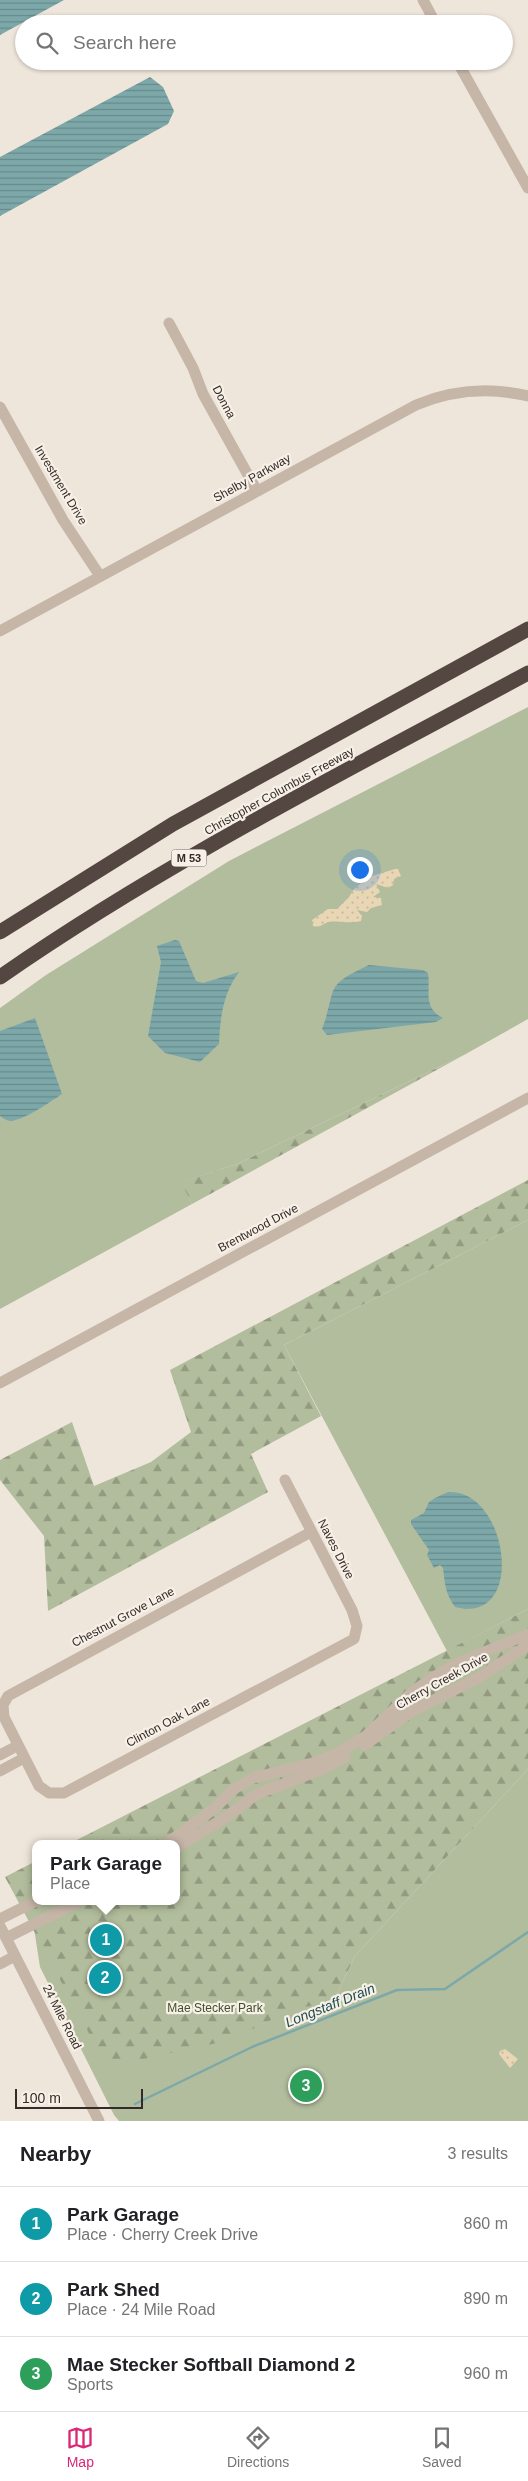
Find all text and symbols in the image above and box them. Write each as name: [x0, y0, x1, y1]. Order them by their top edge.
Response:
search box: [15, 15, 513, 70]
icon: search: [33, 29, 61, 57]
text: Search here: [73, 32, 177, 53]
street label: Donna: [210, 383, 239, 421]
street label: Investment Drive: [32, 443, 90, 527]
street label: Shelby Parkway: [211, 451, 293, 505]
street label: Christopher Columbus Freeway: [202, 744, 356, 838]
road number: M 53: [172, 850, 206, 866]
your location: [347, 857, 373, 883]
street label: Brentwood Drive: [216, 1201, 301, 1255]
street label: Naves Drive: [315, 1517, 357, 1582]
street label: Chestnut Grove Lane: [69, 1584, 177, 1650]
street label: Cherry Creek Drive: [394, 1650, 491, 1712]
street label: Clinton Oak Lane: [124, 1694, 213, 1750]
popup: [32, 1840, 180, 1905]
text: Park Garage: [50, 1853, 162, 1874]
text: Place: [50, 1875, 90, 1892]
pin: 1: [90, 1921, 122, 1959]
pin: 2: [89, 1959, 121, 1997]
water label: Longstaff Drain: [283, 1980, 377, 2030]
street label: 24 Mile Road: [40, 1982, 84, 2052]
park label: Mae Stecker Park: [167, 2001, 264, 2015]
pin: 3: [290, 2067, 322, 2105]
scale bar: [15, 2086, 142, 2109]
text: 100 m: [22, 2090, 61, 2106]
text: Nearby: [20, 2142, 91, 2165]
text: 3 results: [448, 2145, 508, 2162]
text: Park Garage: [67, 2204, 179, 2225]
text: 1: [32, 2215, 40, 2232]
text: 860 m: [464, 2215, 508, 2232]
text: Place · Cherry Creek Drive: [67, 2226, 258, 2243]
text: Park Shed: [67, 2279, 160, 2300]
text: 2: [32, 2290, 40, 2307]
text: 890 m: [464, 2290, 508, 2307]
text: Place · 24 Mile Road: [67, 2301, 216, 2318]
text: Mae Stecker Softball Diamond 2: [67, 2354, 355, 2375]
text: 3: [32, 2365, 40, 2382]
text: 960 m: [464, 2365, 508, 2382]
text: Sports: [67, 2376, 113, 2393]
tab: Map: [66, 2424, 94, 2470]
tab: Directions: [227, 2424, 289, 2470]
tab: Saved: [422, 2424, 462, 2470]

